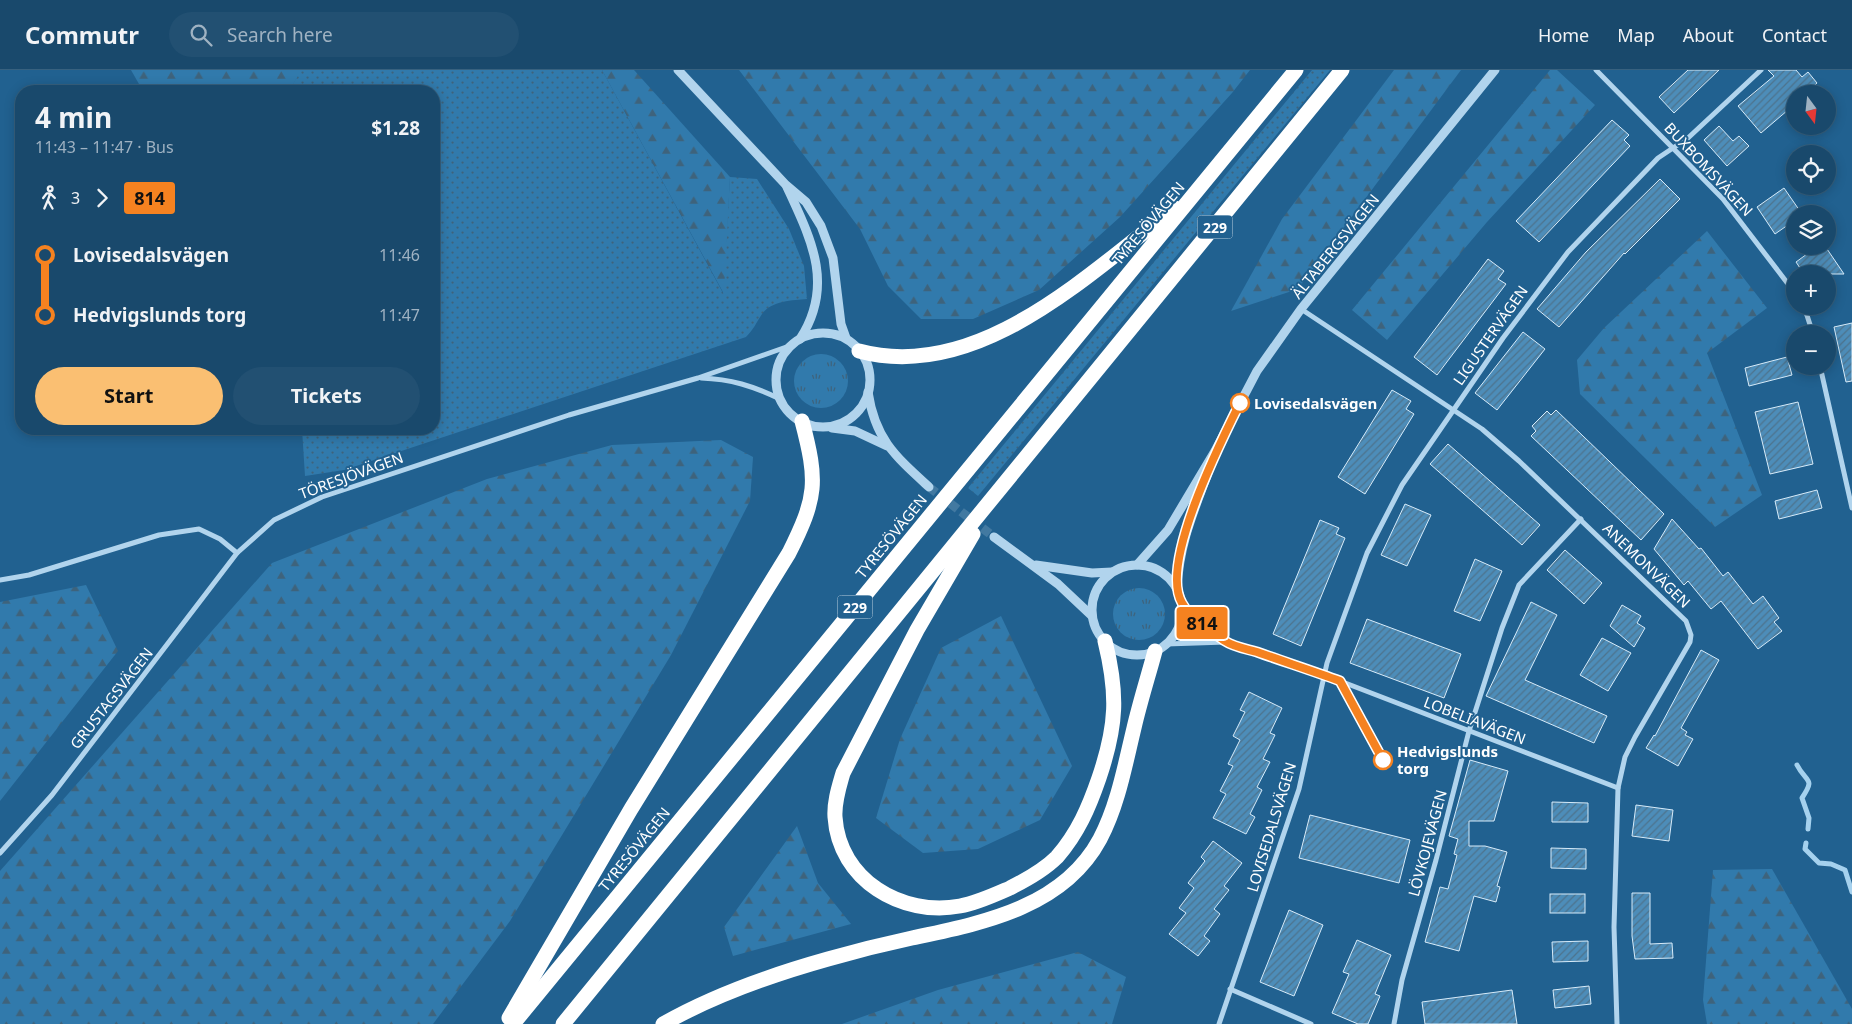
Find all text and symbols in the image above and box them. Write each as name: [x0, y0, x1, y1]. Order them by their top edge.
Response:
search box: [169, 12, 519, 57]
text: Commutr: [25, 18, 139, 51]
icon: search: [187, 21, 215, 49]
text: Search here: [227, 22, 333, 48]
text: Home: [1538, 23, 1589, 47]
text: Map: [1617, 23, 1655, 47]
text: About: [1683, 23, 1734, 47]
text: Contact: [1762, 23, 1827, 47]
north arrow: [1786, 85, 1836, 135]
map controls: [1786, 85, 1836, 375]
text: 4 min: [35, 98, 112, 136]
text: $1.28: [371, 115, 420, 141]
street label: BUXBOMSVÄGEN: [1660, 118, 1758, 220]
text: 11:43 – 11:47 · Bus: [35, 136, 174, 158]
button: locate: [1786, 145, 1836, 195]
street label: TYRESÖVÄGEN: [1107, 177, 1189, 269]
icon: walk: [35, 184, 63, 212]
icon: forward: [88, 184, 116, 212]
text: 814: [134, 186, 165, 210]
text: 3: [71, 187, 80, 209]
street label: ÄLTABERGSVÄGEN: [1287, 190, 1383, 302]
button: layers: [1786, 205, 1836, 255]
road number: 229: [1198, 216, 1232, 238]
text: Lovisedalsvägen: [73, 242, 229, 268]
text: 11:46: [379, 244, 420, 266]
button: +: [1786, 265, 1836, 315]
street label: LIGUSTERVÄGEN: [1448, 281, 1532, 389]
text: Hedvigslunds torg: [73, 302, 246, 328]
text: 11:47: [379, 304, 420, 326]
button: −: [1786, 325, 1836, 375]
button: Start: [35, 367, 223, 425]
button: Tickets: [233, 367, 420, 425]
marker: Lovisedalsvägen: [1230, 393, 1250, 413]
place label: Lovisedalsvägen: [1254, 393, 1377, 413]
street label: TÖRESJÖVÄGEN: [296, 447, 406, 503]
street label: TYRESÖVÄGEN: [851, 490, 931, 582]
street label: ANEMONVÄGEN: [1599, 518, 1695, 612]
road number: 229: [838, 596, 872, 618]
line badge: 814: [1173, 607, 1231, 639]
text: 814: [1187, 611, 1217, 635]
street label: GRUSTAGSVÄGEN: [65, 643, 157, 753]
street label: LOBELIAVÄGEN: [1421, 691, 1529, 749]
place label: Hedvigslunds torg: [1397, 741, 1498, 778]
marker: Hedvigslunds torg: [1373, 750, 1393, 770]
street label: LOVISEDALSVÄGEN: [1242, 760, 1300, 894]
street label: LÖVKOJEVÄGEN: [1403, 787, 1451, 899]
street label: TYRESÖVÄGEN: [594, 803, 674, 895]

